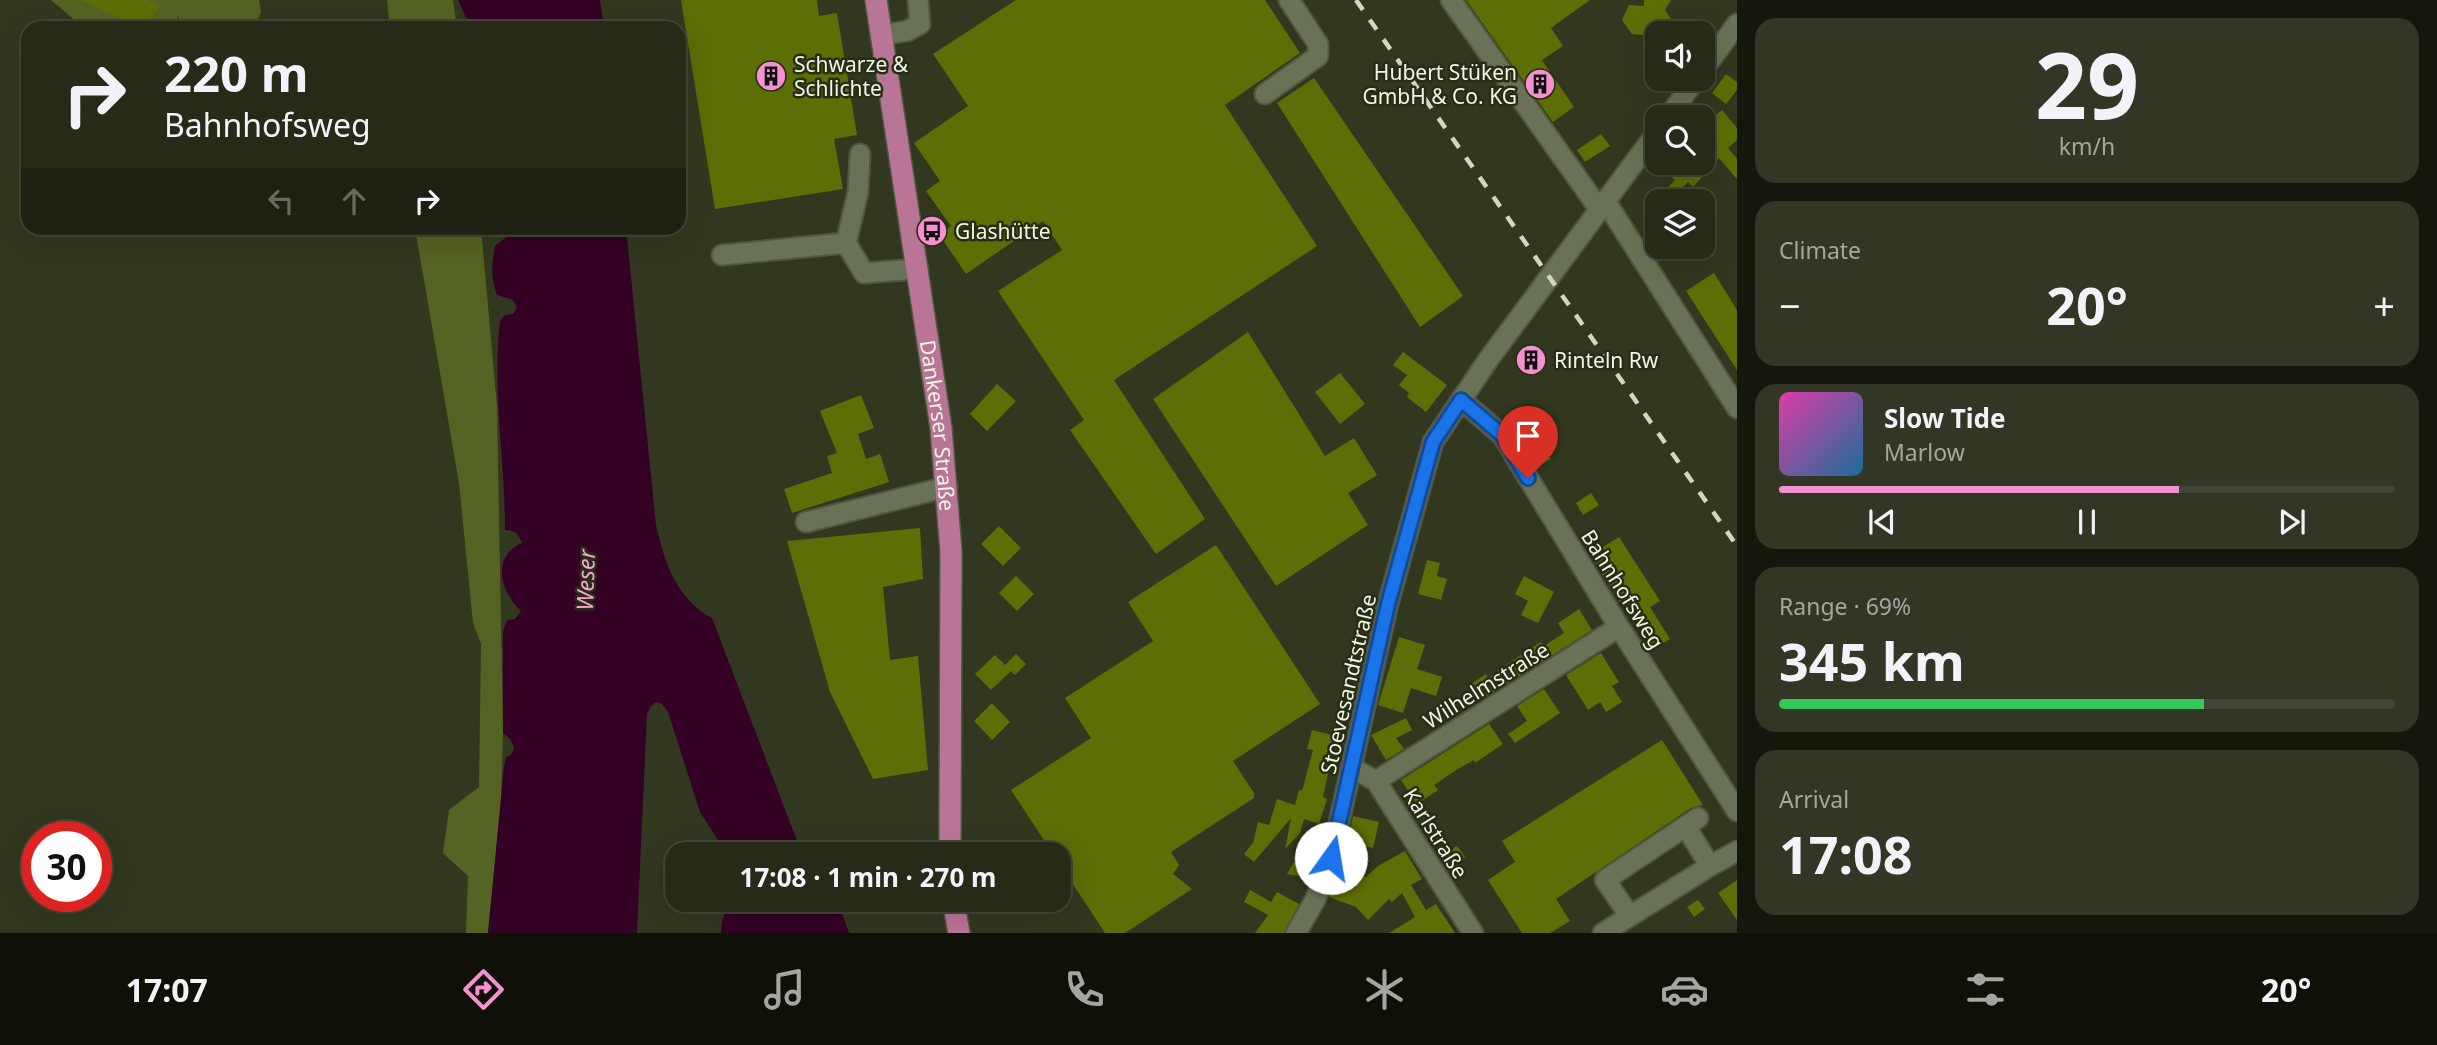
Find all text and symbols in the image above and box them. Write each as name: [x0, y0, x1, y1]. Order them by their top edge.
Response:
map controls: [1645, 21, 1715, 259]
button: sound: [1645, 21, 1715, 91]
text: 29: [2035, 22, 2139, 146]
text: 220 m: [164, 40, 309, 106]
icon: right: [49, 49, 140, 140]
place label: Schwarze & Schlichte: [794, 50, 909, 102]
place label: Hubert Stüken GmbH & Co. KG: [1362, 58, 1517, 110]
building icon: Schwarze & Schlichte: [754, 59, 788, 93]
building icon: Hubert Stüken GmbH & Co. KG: [1523, 67, 1557, 101]
text: Bahnhofsweg: [164, 103, 371, 146]
button: search: [1645, 105, 1715, 175]
text: km/h: [2059, 130, 2115, 162]
icon: left: [262, 182, 300, 220]
icon: ahead: [335, 182, 373, 220]
icon: right: [408, 182, 446, 220]
button: layers: [1645, 189, 1715, 259]
bus stop icon: Glashütte: [915, 214, 949, 248]
place label: Glashütte: [955, 217, 1051, 245]
text: Climate: [1779, 234, 1861, 266]
text: 20°: [2046, 269, 2128, 340]
text: −: [1779, 279, 1801, 331]
text: +: [2373, 279, 2395, 331]
street label: Dankerser Straße: [914, 338, 962, 512]
building icon: Rinteln Rw: [1514, 343, 1548, 377]
place label: Rinteln Rw: [1554, 346, 1659, 374]
text: Slow Tide: [1884, 400, 2006, 436]
pin: [1498, 406, 1558, 478]
icon: arrive: [1509, 417, 1547, 455]
text: Marlow: [1884, 436, 1965, 468]
icon: previous: [1863, 503, 1901, 541]
icon: pause: [2068, 503, 2106, 541]
icon: next: [2273, 503, 2311, 541]
street label: Bahnhofsweg: [1575, 524, 1671, 654]
water label: Weser: [568, 548, 602, 611]
text: Range · 69%: [1779, 590, 1911, 622]
street label: Stoevesandtstraße: [1314, 591, 1382, 777]
text: 345 km: [1779, 625, 1965, 696]
street label: Wilhelmstraße: [1418, 635, 1554, 735]
street label: Karlstraße: [1397, 782, 1475, 884]
text: Arrival: [1779, 783, 1849, 815]
text: 17:08: [1779, 818, 1913, 889]
speed limit sign: 30: [21, 821, 112, 912]
position arrow: [1294, 821, 1368, 895]
text: 17:08 · 1 min · 270 m: [740, 859, 996, 895]
icon: directions: [459, 965, 508, 1014]
icon: music: [760, 965, 809, 1014]
icon: phone: [1060, 965, 1109, 1014]
icon: climate: [1360, 965, 1409, 1014]
icon: car: [1660, 965, 1709, 1014]
icon: filters: [1961, 965, 2010, 1014]
text: 17:07: [126, 968, 208, 1011]
text: 20°: [2261, 968, 2311, 1011]

